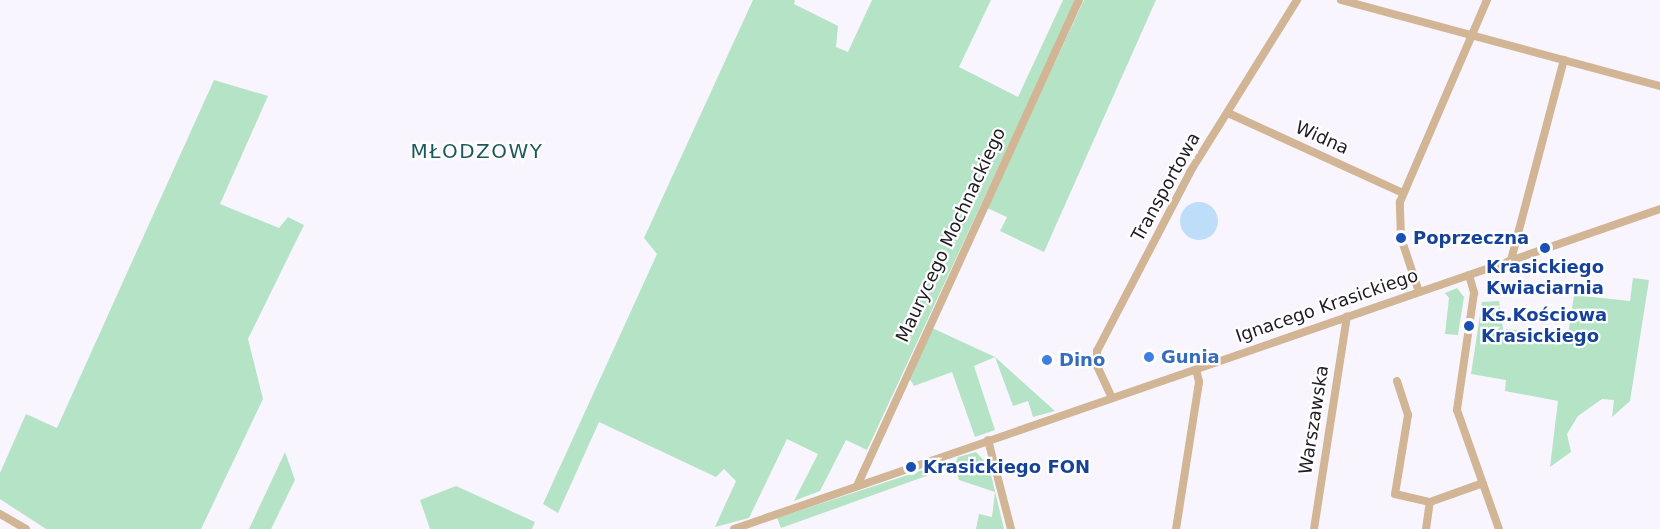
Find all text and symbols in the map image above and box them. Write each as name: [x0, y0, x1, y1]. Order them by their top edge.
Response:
street label: Widna: [1292, 117, 1352, 159]
street label: Maurycego Mochnackiego: [892, 124, 1010, 346]
street label: Transportowa: [1127, 129, 1205, 245]
district label: MŁODZOWY: [410, 139, 544, 163]
place label: Poprzeczna: [1413, 227, 1529, 249]
marker: Poprzeczna: [1394, 231, 1408, 245]
marker: Krasickiego Kwiaciarnia: [1538, 241, 1552, 255]
place label: Krasickiego Kwiaciarnia: [1486, 257, 1604, 300]
street label: Ignacego Krasickiego: [1233, 265, 1421, 347]
place label: Ks.Kościowa Krasickiego: [1481, 305, 1607, 348]
marker: Ks.Kościowa Krasickiego: [1462, 319, 1476, 333]
place label: Gunia: [1161, 346, 1220, 368]
place label: Dino: [1059, 349, 1105, 371]
marker: Gunia: [1142, 350, 1156, 364]
marker: Dino: [1040, 353, 1054, 367]
street label: Warszawska: [1295, 364, 1333, 476]
place label: Krasickiego FON: [923, 456, 1090, 478]
marker: Krasickiego FON: [904, 460, 918, 474]

